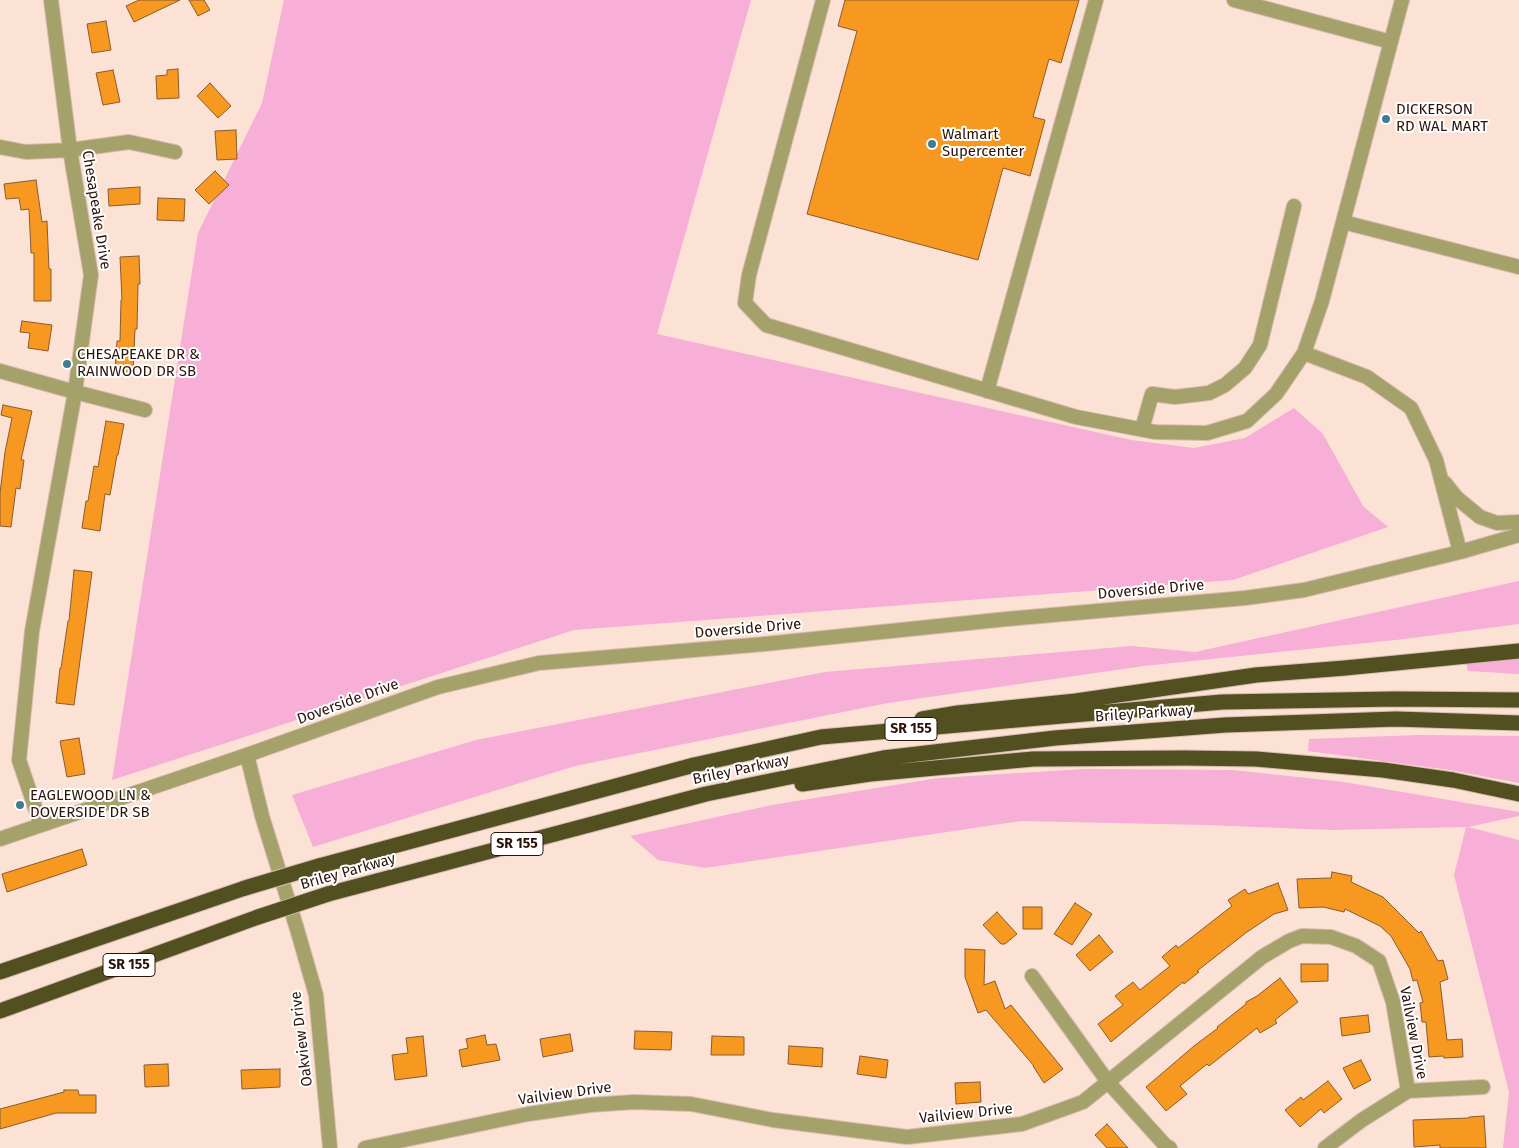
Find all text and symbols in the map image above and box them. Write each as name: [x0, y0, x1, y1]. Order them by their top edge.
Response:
place label: DICKERSON RD WAL MART: [1396, 101, 1488, 136]
marker: DICKERSON RD WAL MART: [1380, 113, 1392, 125]
place label: Walmart Supercenter: [942, 126, 1024, 161]
marker: Walmart Supercenter: [926, 138, 938, 150]
street label: Chesapeake Drive: [78, 149, 114, 271]
place label: CHESAPEAKE DR & RAINWOOD DR SB: [77, 346, 200, 381]
marker: CHESAPEAKE DR & RAINWOOD DR SB: [61, 358, 73, 370]
street label: Doverside Drive: [1097, 576, 1205, 604]
street label: Doverside Drive: [694, 615, 802, 643]
street label: Doverside Drive: [295, 675, 401, 729]
street label: Briley Parkway: [1094, 702, 1194, 726]
road number: SR 155: [885, 718, 937, 741]
street label: Briley Parkway: [691, 751, 791, 789]
place label: EAGLEWOOD LN & DOVERSIDE DR SB: [30, 787, 151, 822]
marker: EAGLEWOOD LN & DOVERSIDE DR SB: [14, 799, 26, 811]
road number: SR 155: [491, 832, 543, 856]
street label: Briley Parkway: [298, 850, 398, 894]
road number: SR 155: [103, 954, 155, 976]
street label: Vailview Drive: [1395, 985, 1431, 1081]
street label: Oakview Drive: [287, 990, 317, 1088]
street label: Vailview Drive: [517, 1079, 613, 1109]
street label: Vailview Drive: [918, 1100, 1014, 1128]

